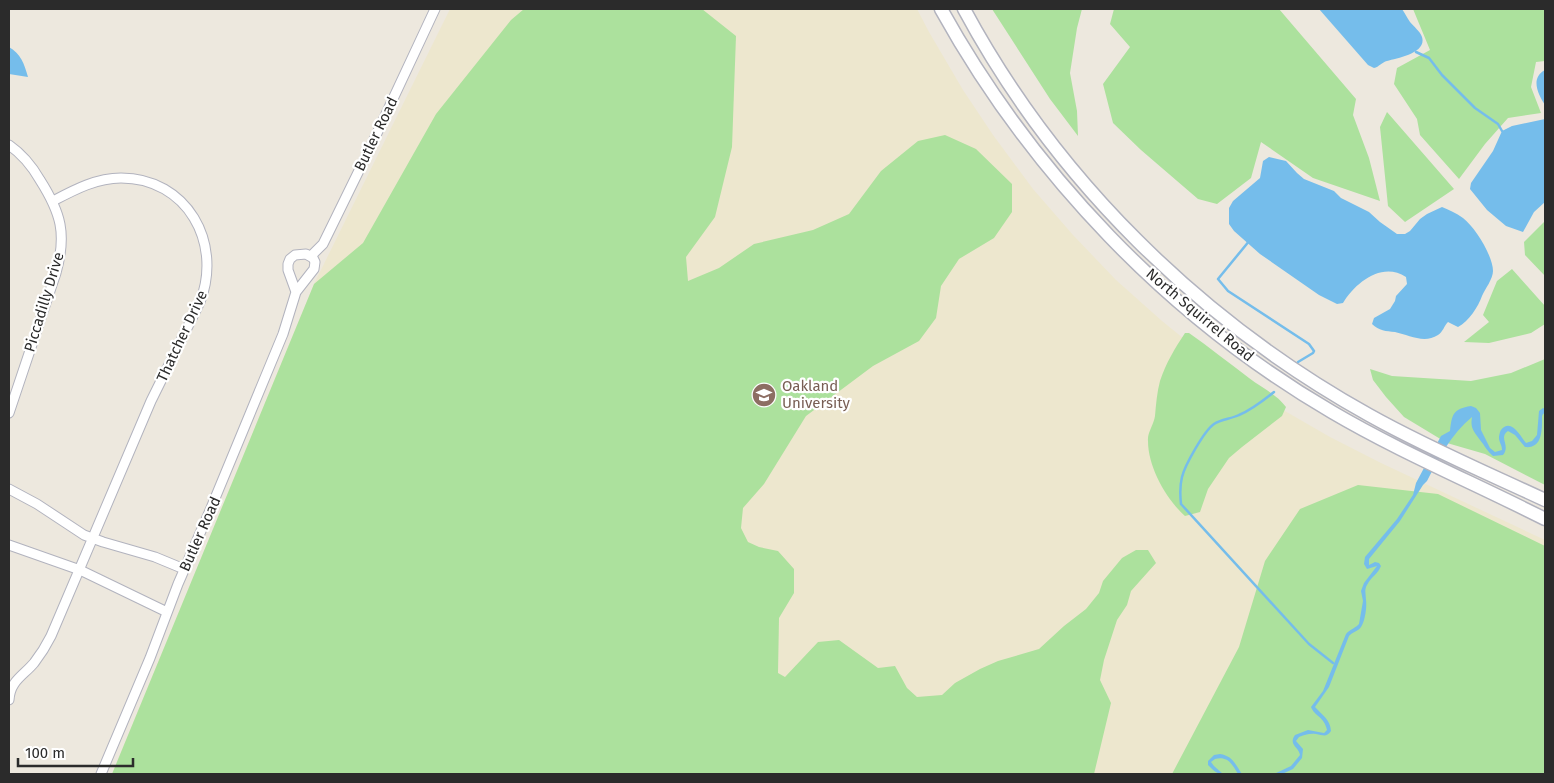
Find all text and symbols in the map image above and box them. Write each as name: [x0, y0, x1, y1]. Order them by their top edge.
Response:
street label: Butler Road: [350, 94, 402, 174]
street label: Piccadilly Drive: [20, 250, 68, 354]
street label: North Squirrel Road: [1142, 265, 1258, 365]
street label: Thatcher Drive: [153, 287, 211, 385]
place label: Oakland University: [782, 377, 851, 412]
school or university icon: Oakland University: [751, 382, 777, 408]
street label: Butler Road: [176, 494, 224, 574]
scale bar: [18, 736, 132, 768]
text: 100 m: [25, 744, 65, 762]

